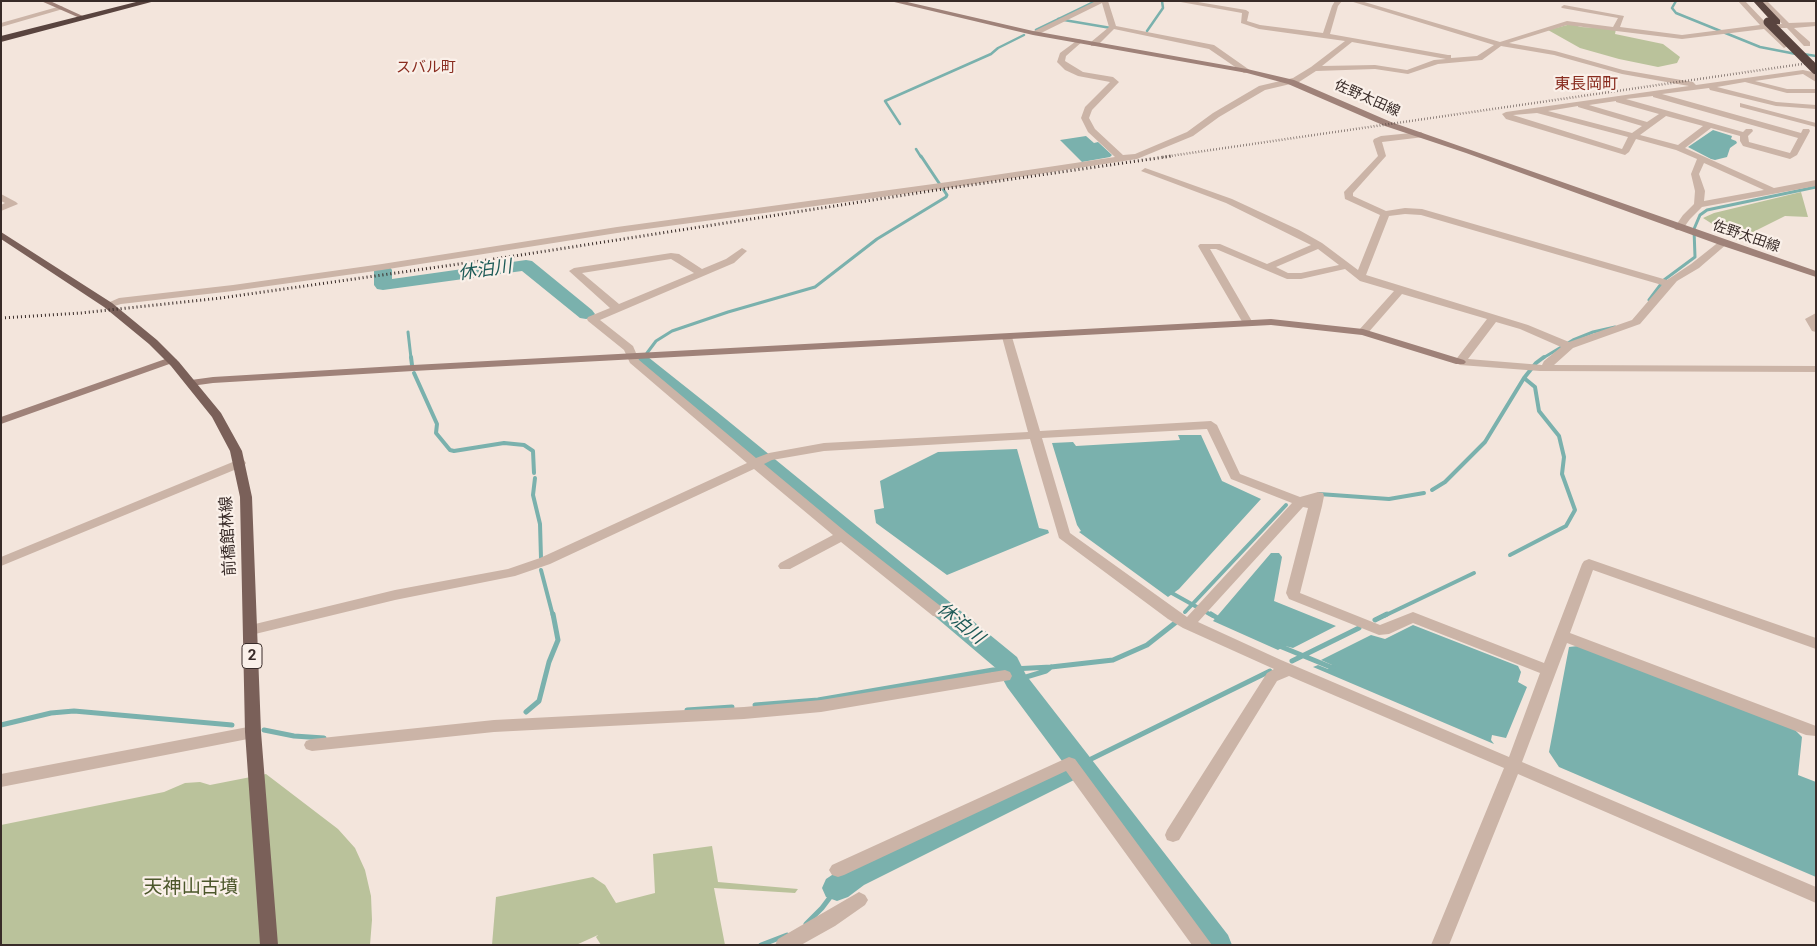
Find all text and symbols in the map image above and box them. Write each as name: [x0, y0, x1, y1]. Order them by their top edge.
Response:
district label: スバル町: [396, 59, 456, 77]
district label: 東長岡町: [1554, 75, 1618, 95]
street label: 佐野太田線: [1332, 77, 1402, 121]
street label: 佐野太田線: [1710, 218, 1782, 256]
water label: 休泊川: [457, 257, 513, 285]
street label: 前橋館林線: [217, 496, 241, 576]
water label: 休泊川: [932, 599, 988, 649]
road number: 2: [242, 644, 262, 668]
park label: 天神山古墳: [144, 877, 238, 899]

